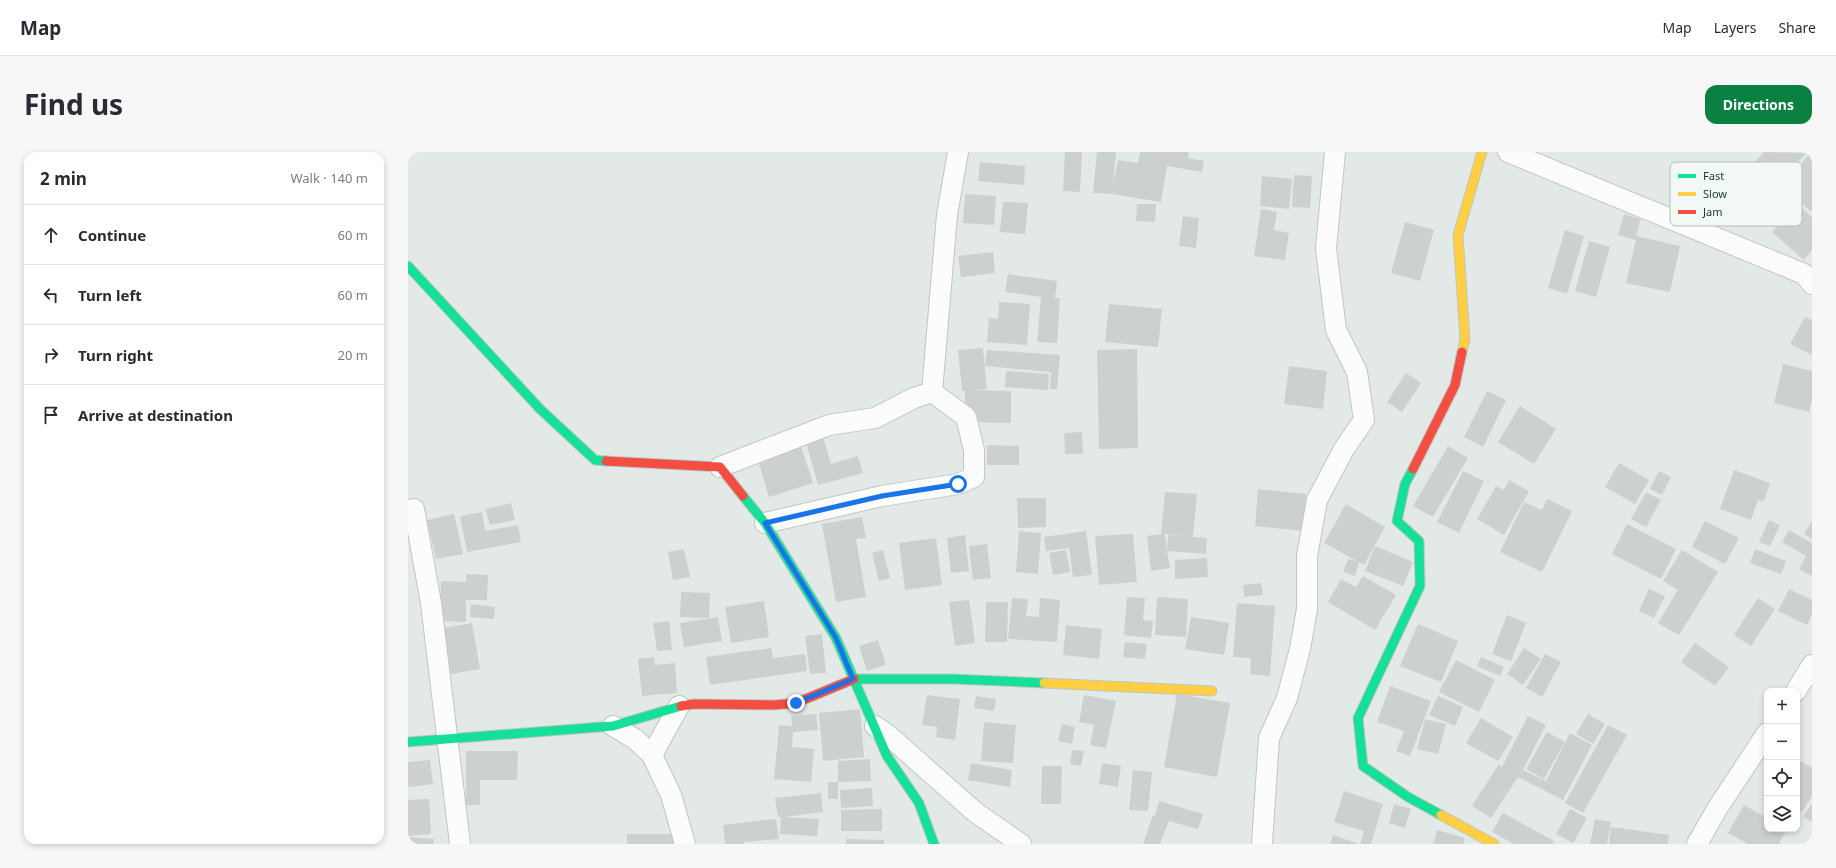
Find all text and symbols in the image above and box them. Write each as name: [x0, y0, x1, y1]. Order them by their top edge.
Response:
text: Map: [20, 15, 61, 41]
text: Map: [1663, 18, 1692, 37]
text: Layers: [1714, 18, 1756, 37]
text: Share: [1778, 18, 1816, 37]
text: Find us: [24, 85, 123, 123]
button: Directions: [1705, 85, 1812, 124]
legend: [1670, 162, 1802, 226]
text: 2 min: [40, 167, 87, 190]
text: Fast: [1703, 168, 1724, 183]
text: Walk · 140 m: [290, 169, 368, 187]
text: Slow: [1703, 186, 1727, 201]
text: Jam: [1702, 204, 1722, 219]
icon: ahead: [40, 224, 62, 246]
text: Continue: [78, 225, 146, 245]
text: 60 m: [338, 226, 368, 244]
icon: left: [40, 284, 62, 306]
text: Turn left: [78, 285, 142, 305]
text: 60 m: [338, 286, 368, 304]
icon: right: [40, 344, 62, 366]
text: Turn right: [78, 345, 153, 365]
text: 20 m: [338, 346, 368, 364]
icon: arrive: [40, 404, 62, 426]
text: Arrive at destination: [78, 405, 233, 425]
route start: [949, 475, 967, 493]
map controls: [1764, 688, 1800, 832]
button: +: [1764, 688, 1800, 724]
route end: [787, 694, 805, 712]
button: −: [1764, 724, 1800, 760]
button: locate: [1764, 760, 1800, 796]
button: layers: [1764, 796, 1800, 832]

